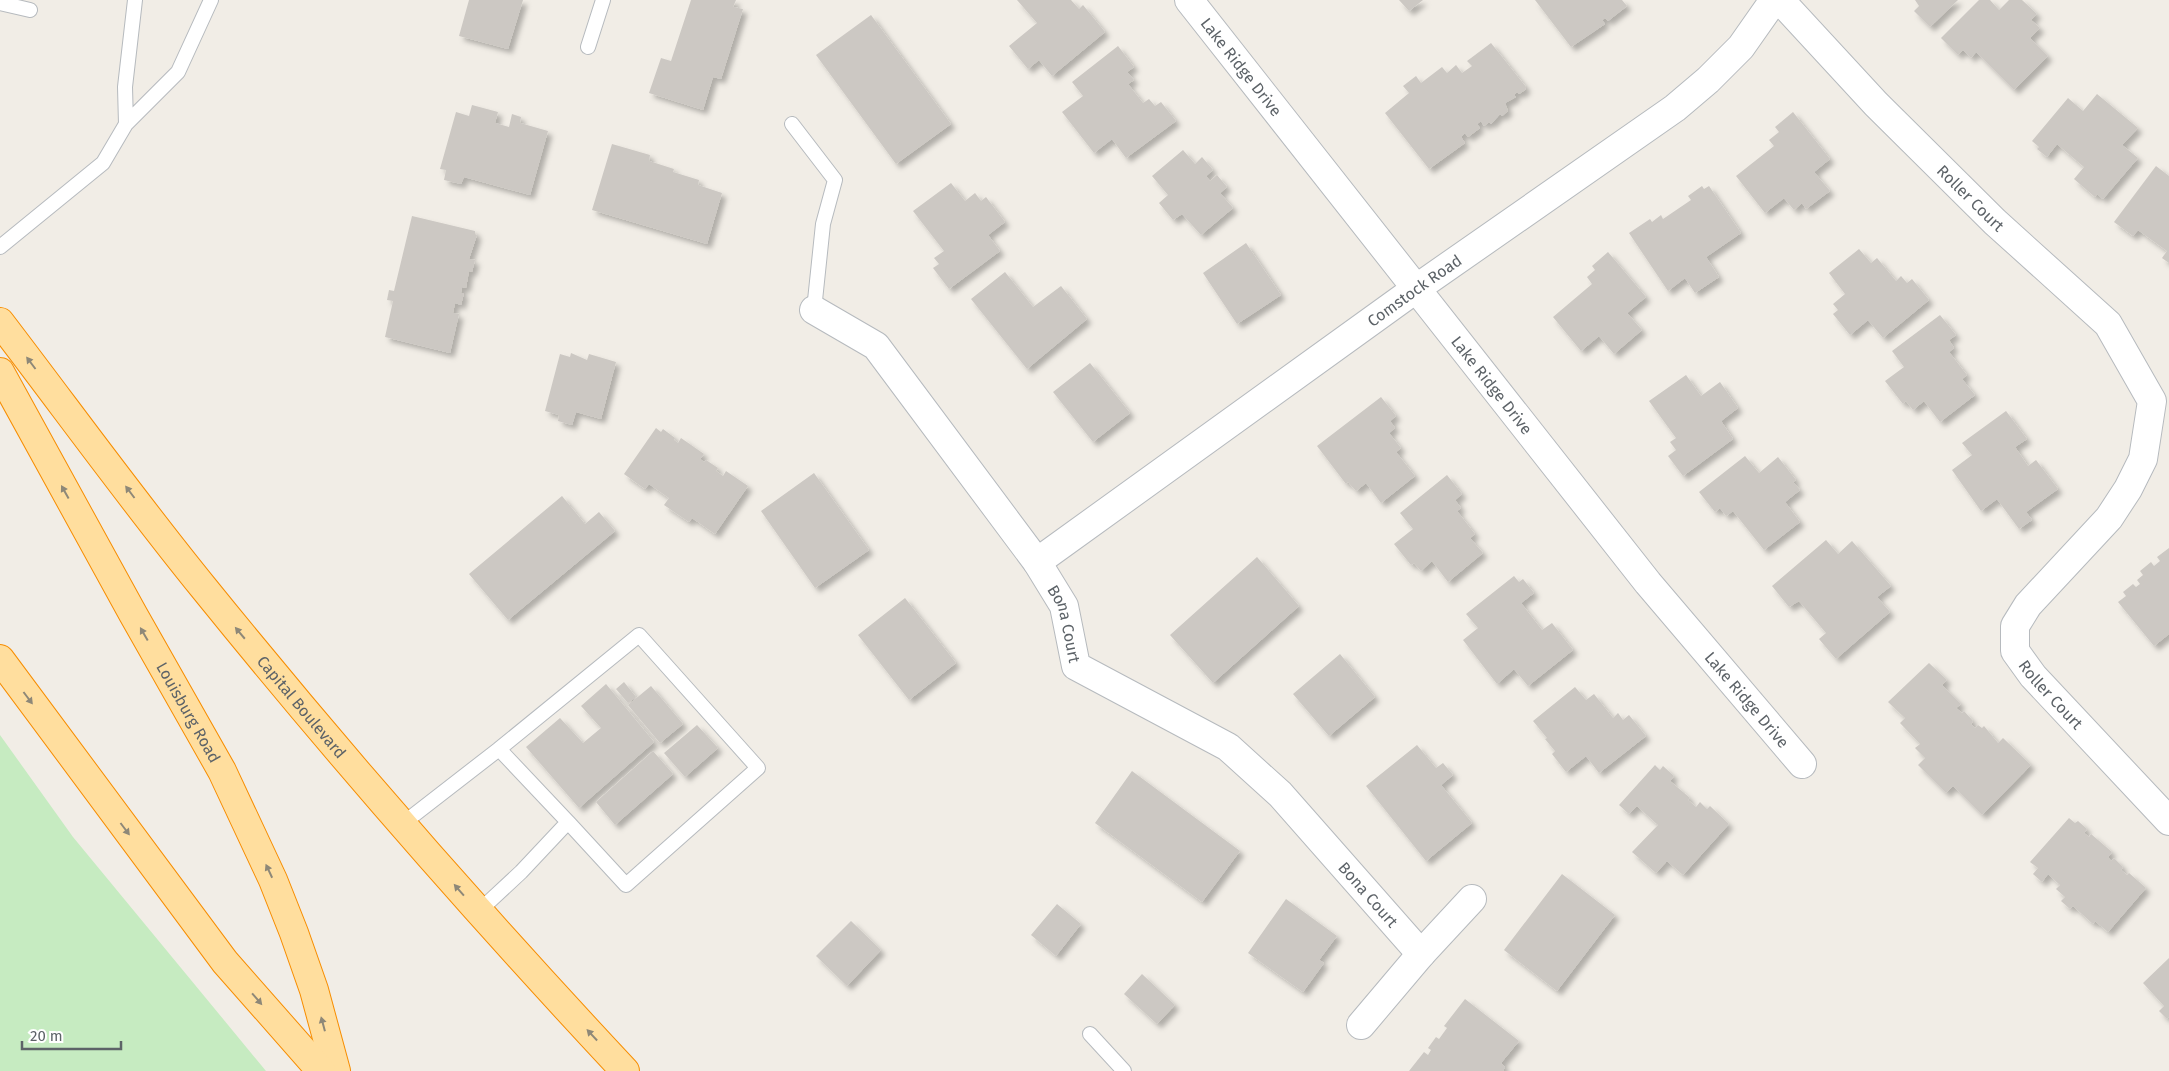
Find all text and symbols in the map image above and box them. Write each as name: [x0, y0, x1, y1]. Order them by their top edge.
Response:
street label: Lake Ridge Drive: [1197, 14, 1286, 120]
street label: Roller Court: [1933, 161, 2008, 235]
street label: Comstock Road: [1364, 250, 1465, 330]
street label: Lake Ridge Drive: [1448, 332, 1537, 438]
one-way arrow: [26, 356, 36, 370]
one-way arrow: [61, 486, 70, 499]
one-way arrow: [124, 486, 135, 499]
street label: Bona Court: [1044, 581, 1085, 665]
one-way arrow: [235, 626, 246, 639]
one-way arrow: [140, 628, 149, 641]
street label: Lake Ridge Drive: [1701, 648, 1793, 751]
street label: Capital Boulevard: [253, 652, 350, 762]
street label: Roller Court: [2015, 656, 2087, 733]
street label: Louisburg Road: [153, 659, 225, 766]
one-way arrow: [23, 691, 34, 704]
one-way arrow: [120, 822, 130, 836]
street label: Bona Court: [1335, 858, 1402, 931]
one-way arrow: [264, 864, 272, 878]
one-way arrow: [453, 883, 464, 896]
one-way arrow: [251, 992, 263, 1004]
one-way arrow: [319, 1016, 327, 1031]
scale bar: [22, 1018, 121, 1050]
text: 20 m: [30, 1027, 63, 1045]
one-way arrow: [586, 1030, 598, 1042]

